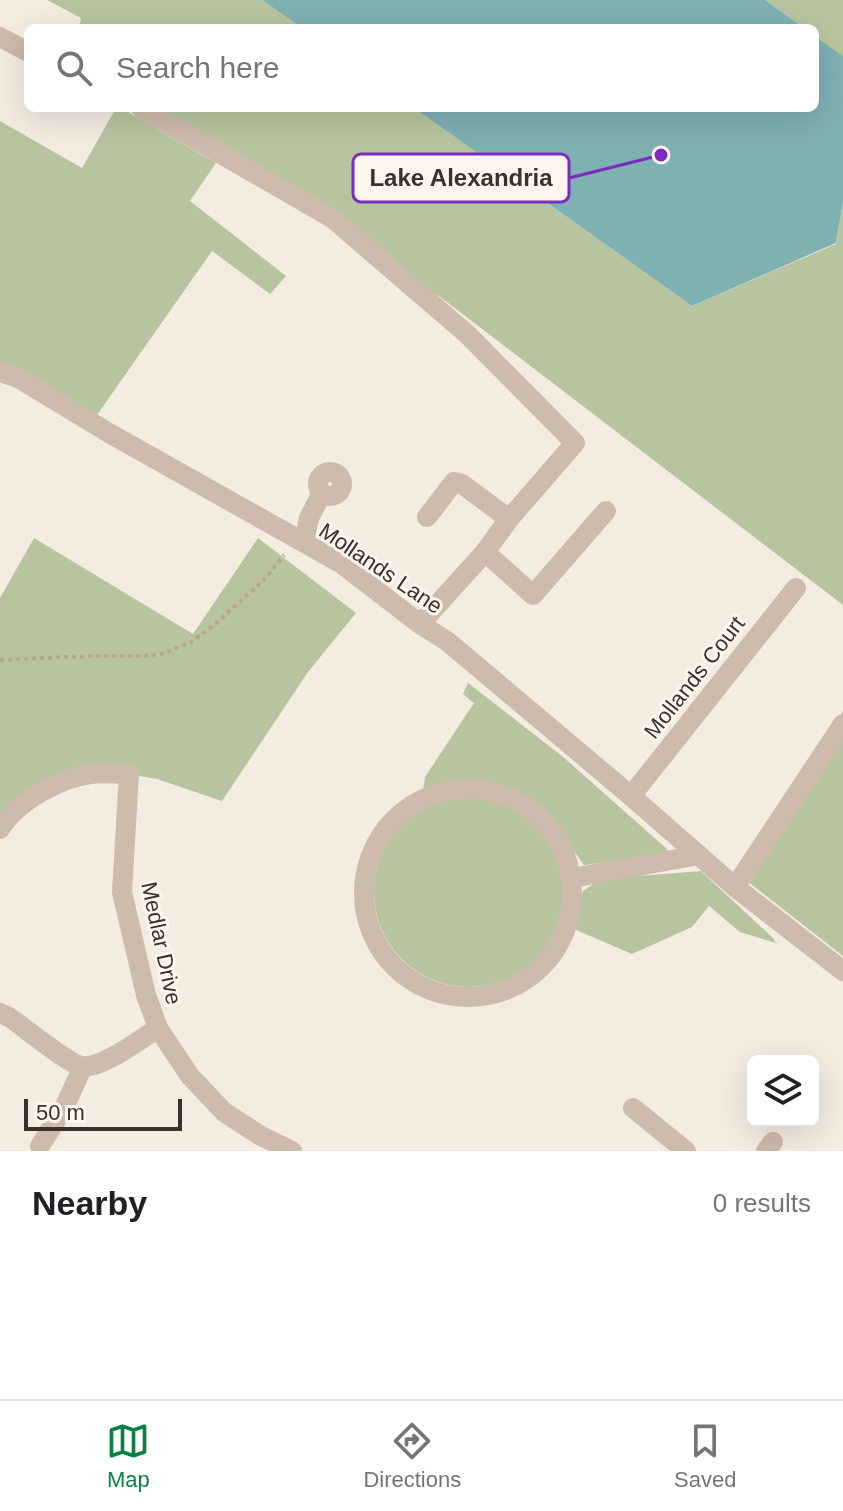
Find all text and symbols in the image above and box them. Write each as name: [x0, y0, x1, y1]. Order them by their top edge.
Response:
search box: [24, 24, 819, 112]
icon: search: [52, 46, 96, 90]
text: Search here: [116, 51, 279, 84]
callout: Lake Alexandria: [353, 154, 569, 202]
text: Lake Alexandria: [369, 164, 553, 191]
street label: Mollands Lane: [314, 518, 447, 619]
street label: Mollands Court: [639, 611, 750, 743]
street label: Medlar Drive: [136, 880, 187, 1007]
map controls: [747, 1055, 819, 1127]
button: layers: [747, 1055, 819, 1127]
scale bar: [24, 1095, 182, 1131]
text: 50 m: [36, 1100, 85, 1125]
text: Nearby: [32, 1184, 147, 1222]
text: 0 results: [713, 1188, 811, 1218]
tab: Map: [106, 1419, 150, 1493]
tab: Directions: [363, 1419, 461, 1493]
tab: Saved: [674, 1419, 737, 1493]

